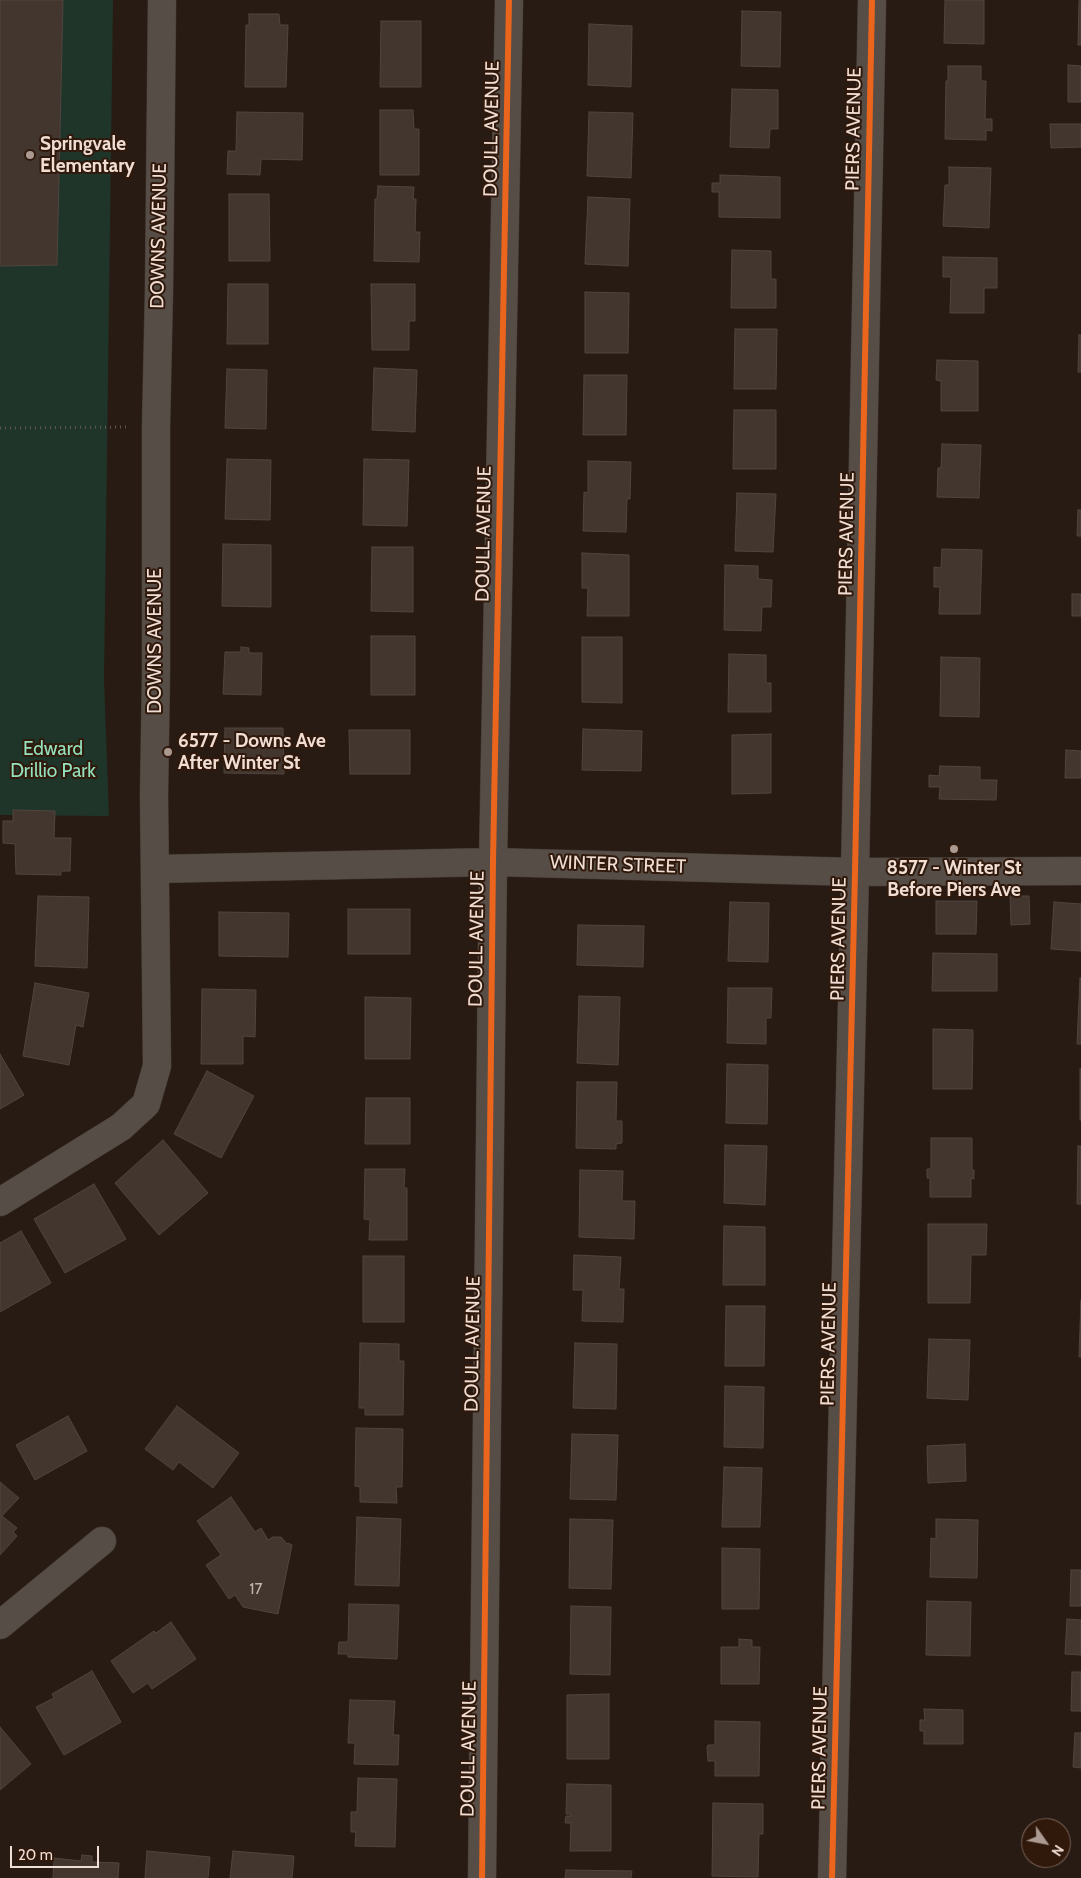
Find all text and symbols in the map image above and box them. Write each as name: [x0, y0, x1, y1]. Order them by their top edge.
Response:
street label: DOULL AVENUE: [479, 61, 505, 197]
street label: PIERS AVENUE: [842, 67, 866, 191]
place label: Springvale Elementary: [40, 133, 135, 177]
marker: Springvale Elementary: [24, 149, 36, 161]
street label: DOWNS AVENUE: [146, 163, 172, 309]
street label: DOULL AVENUE: [471, 466, 497, 602]
street label: PIERS AVENUE: [835, 472, 859, 596]
street label: DOWNS AVENUE: [144, 568, 166, 714]
place label: 6577 - Downs Ave After Winter St: [178, 730, 326, 774]
park label: Edward Drillio Park: [10, 738, 96, 782]
marker: 6577 - Downs Ave After Winter St: [162, 746, 174, 758]
marker: 8577 - Winter St Before Piers Ave: [948, 843, 960, 855]
street label: WINTER STREET: [549, 851, 687, 879]
place label: 8577 - Winter St Before Piers Ave: [887, 857, 1021, 901]
street label: DOULL AVENUE: [464, 871, 490, 1007]
street label: PIERS AVENUE: [827, 877, 851, 1001]
street label: DOULL AVENUE: [460, 1276, 486, 1412]
street label: PIERS AVENUE: [817, 1282, 841, 1406]
house number: 17: [249, 1579, 263, 1599]
street label: DOULL AVENUE: [456, 1681, 482, 1817]
street label: PIERS AVENUE: [808, 1686, 832, 1810]
north arrow: [1021, 1818, 1071, 1868]
scale bar: [12, 1836, 101, 1868]
text: N: [1047, 1842, 1068, 1860]
text: 20 m: [18, 1846, 53, 1864]

